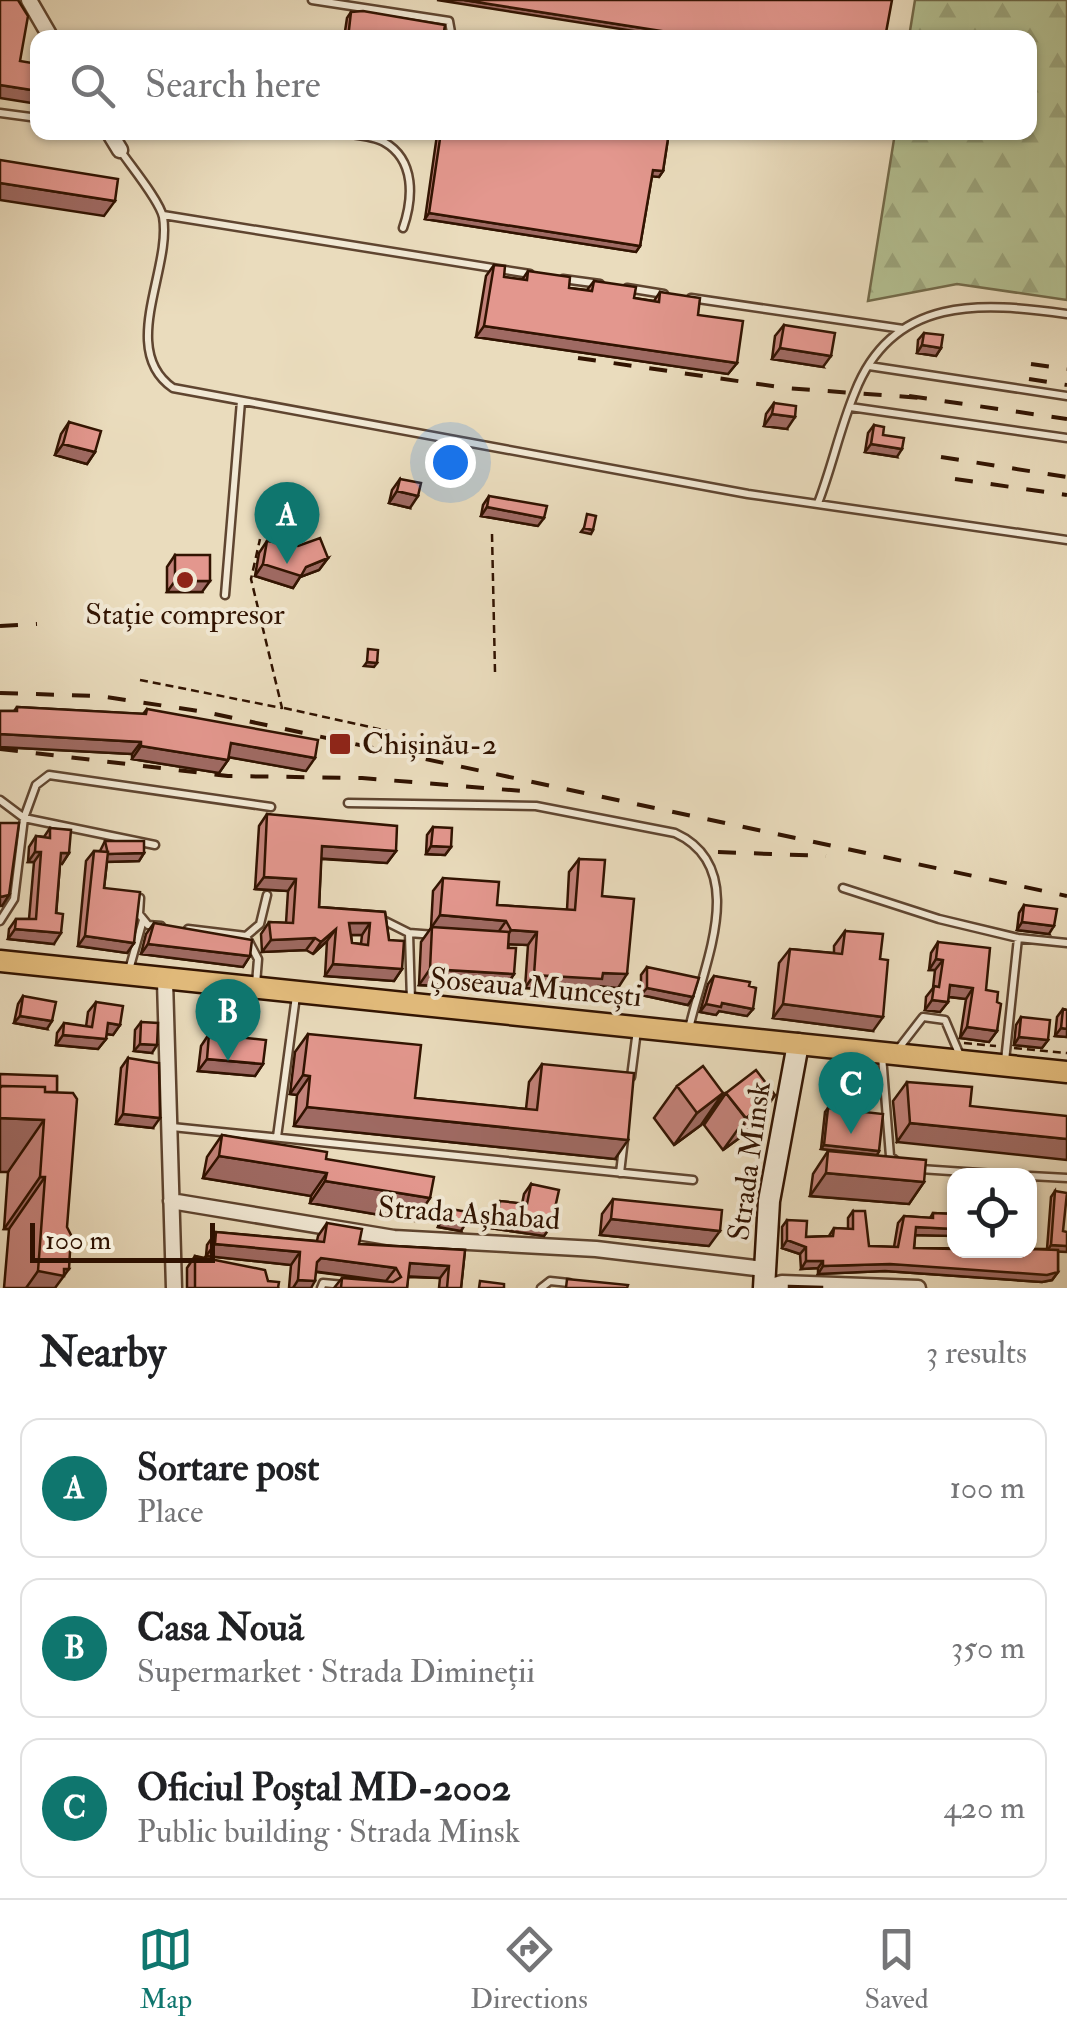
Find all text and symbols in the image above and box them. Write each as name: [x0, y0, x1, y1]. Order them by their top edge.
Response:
search box: [30, 30, 1037, 140]
icon: search: [65, 58, 120, 113]
text: Search here: [145, 61, 321, 109]
your location: [425, 437, 476, 488]
pin: A: [254, 482, 320, 564]
marker: Stație compresor: [174, 569, 196, 591]
place label: Stație compresor: [85, 596, 285, 633]
place label: Chișinău-2: [362, 726, 497, 763]
marker: Chișinău-2: [327, 731, 353, 757]
street label: Șoseaua Muncești: [428, 960, 643, 1015]
pin: B: [196, 978, 260, 1061]
pin: C: [818, 1052, 884, 1134]
street label: Strada Minsk: [720, 1079, 779, 1243]
map controls: [947, 1168, 1037, 1258]
button: locate: [947, 1168, 1037, 1258]
street label: Strada Așhabad: [377, 1189, 562, 1238]
scale bar: [30, 1218, 215, 1262]
text: 100 m: [45, 1223, 111, 1258]
text: Nearby: [40, 1327, 166, 1379]
text: 3 results: [926, 1333, 1027, 1373]
text: Sortare post: [137, 1444, 319, 1492]
text: A: [64, 1468, 85, 1508]
text: 100 m: [949, 1468, 1025, 1508]
text: Place: [137, 1492, 203, 1532]
text: Casa Nouă: [137, 1604, 304, 1652]
text: B: [64, 1628, 85, 1668]
text: 350 m: [951, 1628, 1025, 1668]
text: Supermarket · Strada Dimineții: [137, 1652, 535, 1692]
text: Oficiul Poștal MD-2002: [137, 1764, 511, 1812]
text: C: [63, 1788, 86, 1828]
text: 420 m: [944, 1788, 1025, 1828]
text: Public building · Strada Minsk: [137, 1812, 520, 1852]
tab: Map: [138, 1922, 193, 2017]
tab: Directions: [470, 1922, 588, 2017]
tab: Saved: [865, 1922, 929, 2017]

